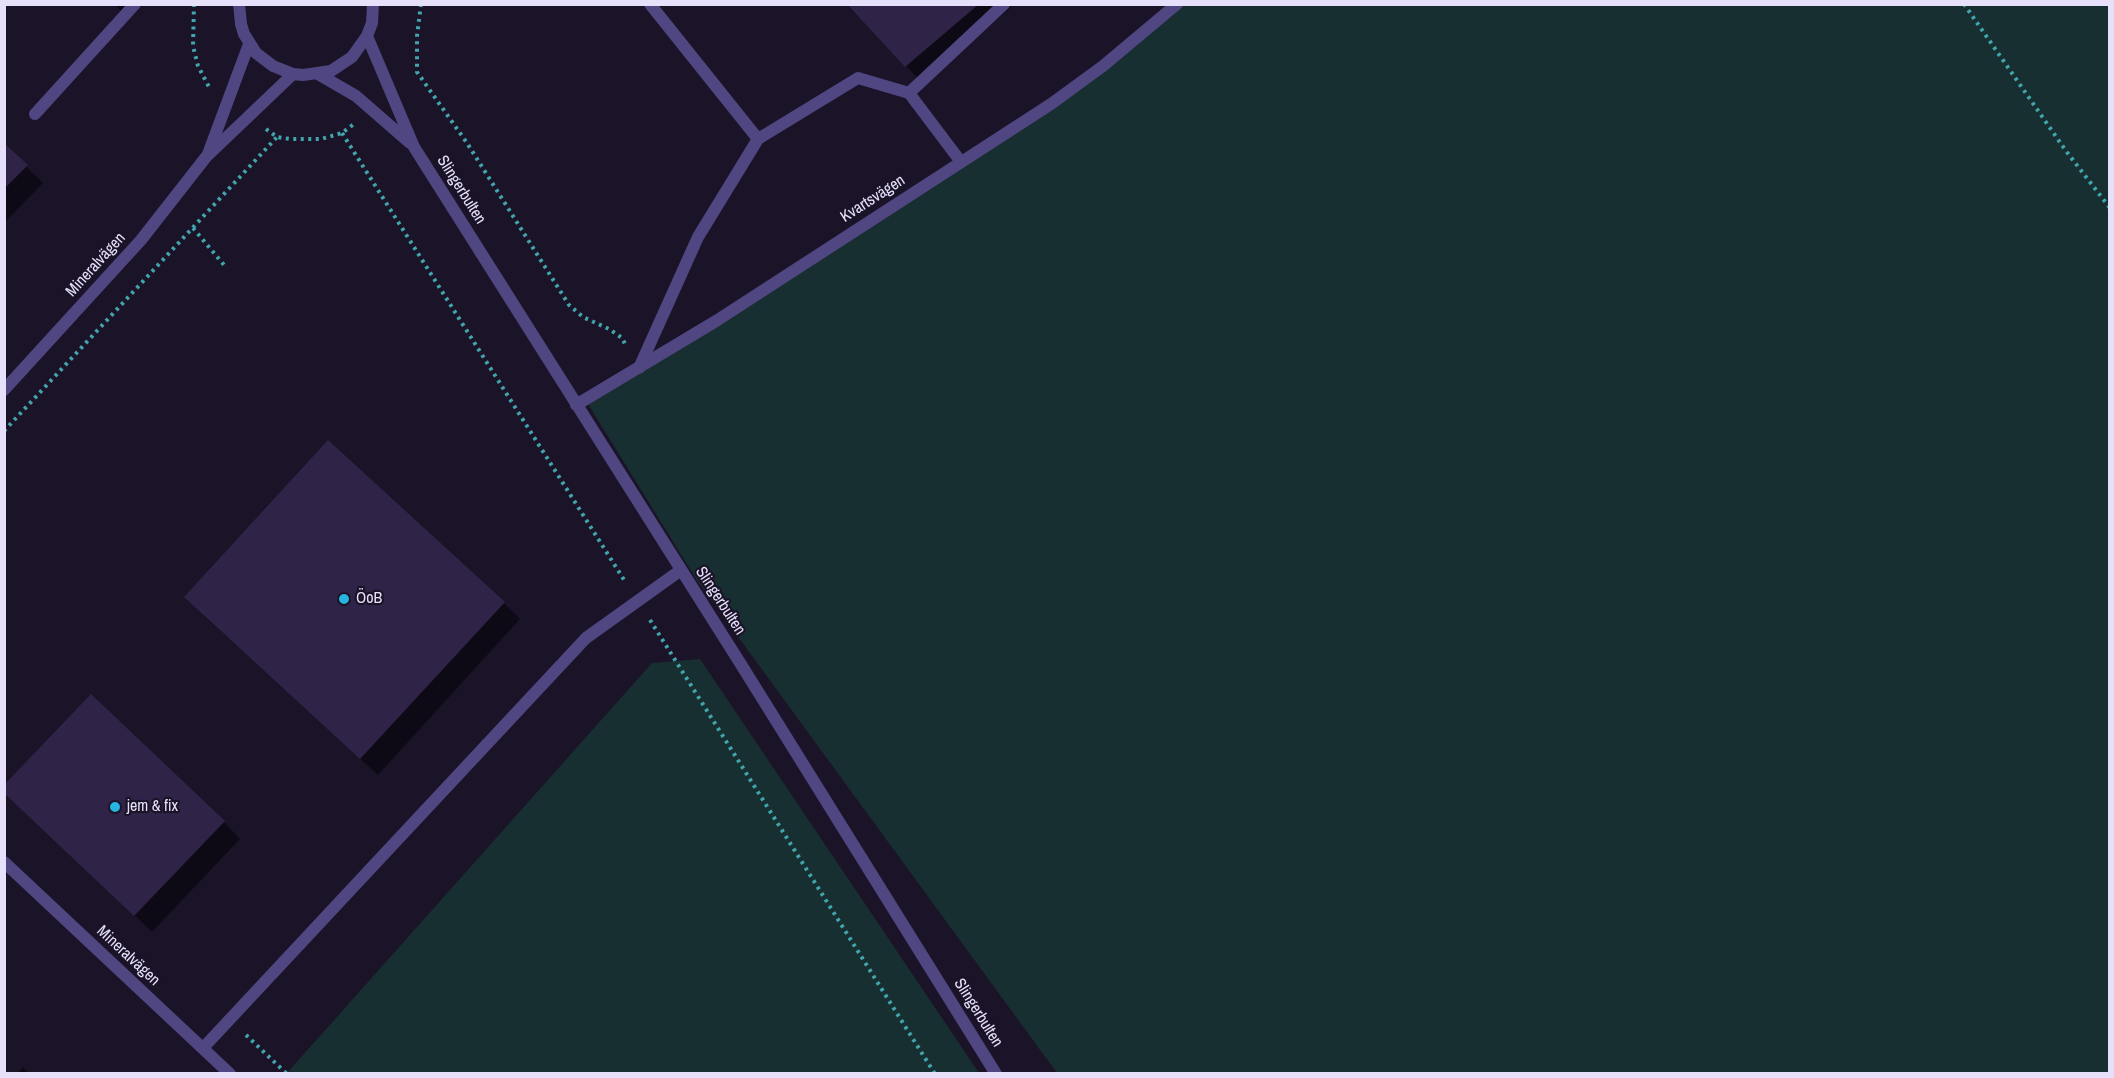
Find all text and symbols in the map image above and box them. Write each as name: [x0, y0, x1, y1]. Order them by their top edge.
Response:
street label: Slingerbulten: [432, 152, 490, 228]
street label: Kvartsvägen: [837, 171, 909, 227]
street label: Mineralvägen: [62, 229, 130, 301]
street label: Slingerbulten: [691, 563, 749, 639]
place label: ÖoB: [356, 589, 382, 609]
marker: ÖoB: [337, 592, 351, 606]
place label: jem & fix: [127, 797, 178, 817]
marker: jem & fix: [108, 800, 122, 814]
street label: Mineralvägen: [92, 922, 164, 990]
street label: Slingerbulten: [949, 975, 1007, 1051]

